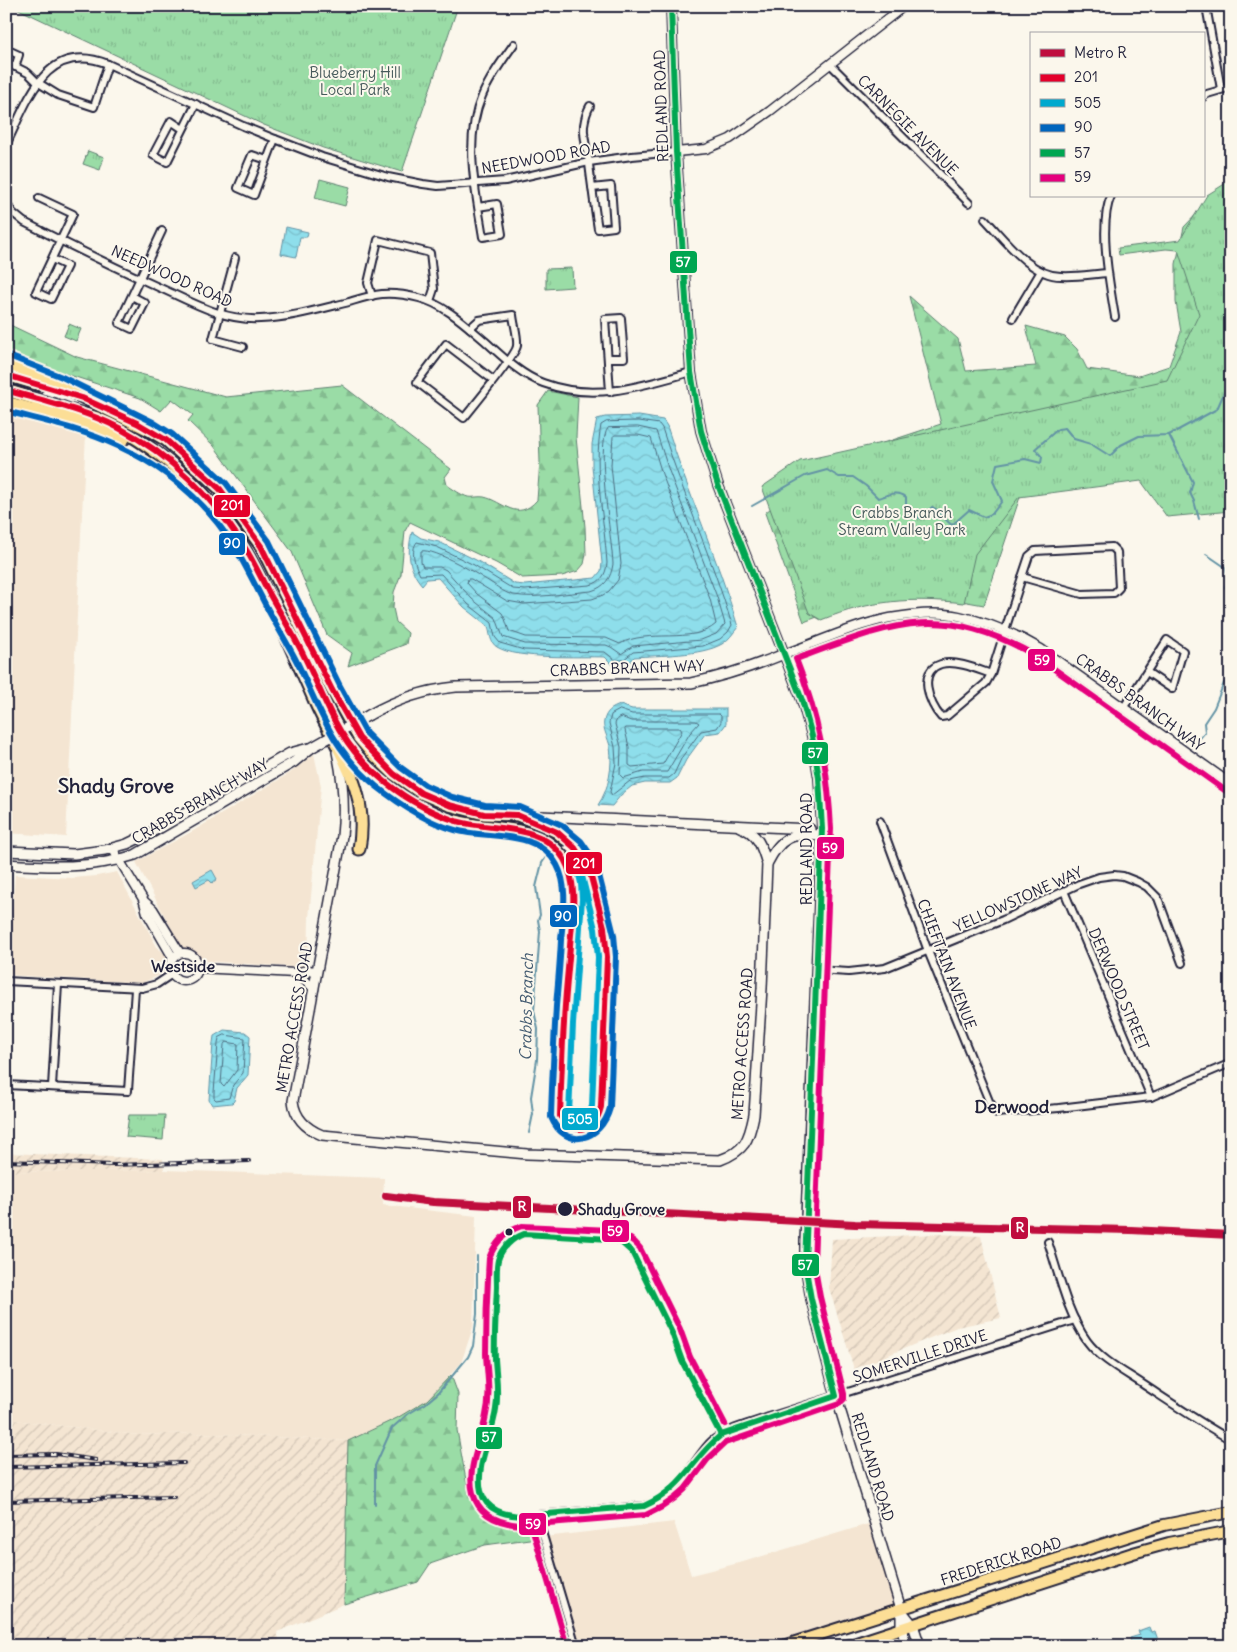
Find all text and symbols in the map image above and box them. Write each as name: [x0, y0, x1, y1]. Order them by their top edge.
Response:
legend: [1030, 32, 1204, 198]
text: Metro R: [1074, 43, 1127, 62]
street label: REDLAND ROAD: [650, 49, 672, 163]
park label: Blueberry Hill Local Park: [309, 63, 401, 99]
text: 201: [1074, 67, 1098, 86]
street label: CARNEGIE AVENUE: [854, 71, 962, 179]
text: 505: [1074, 93, 1101, 112]
text: 90: [1074, 117, 1093, 136]
street label: NEEDWOOD ROAD: [480, 136, 612, 178]
text: 57: [1074, 143, 1090, 162]
text: 59: [1074, 167, 1091, 186]
street label: NEEDWOOD ROAD: [108, 241, 236, 311]
line badge: 57: [669, 250, 698, 274]
text: 57: [676, 253, 691, 271]
line badge: 201: [213, 494, 251, 518]
text: 201: [221, 496, 243, 514]
park label: Crabbs Branch Stream Valley Park: [838, 503, 966, 539]
line badge: 90: [218, 532, 246, 556]
text: 90: [223, 534, 241, 552]
line badge: 59: [1027, 648, 1056, 672]
street label: CRABBS BRANCH WAY: [1072, 649, 1209, 756]
text: 59: [1034, 651, 1050, 669]
street label: CRABBS BRANCH WAY: [549, 656, 705, 680]
line badge: 57: [801, 741, 829, 765]
text: 57: [808, 744, 823, 762]
street label: CRABBS BRANCH WAY: [128, 754, 272, 848]
district label: Shady Grove: [58, 773, 174, 798]
street label: REDLAND ROAD: [797, 793, 816, 905]
line badge: 59: [816, 836, 845, 860]
text: 59: [822, 839, 838, 857]
line badge: 201: [565, 851, 603, 875]
text: 201: [573, 854, 595, 872]
street label: YELLOWSTONE WAY: [951, 862, 1086, 936]
street label: CHIEFTAIN AVENUE: [913, 896, 981, 1032]
line badge: 90: [549, 904, 578, 928]
text: 90: [554, 907, 572, 925]
street label: DERWOOD STREET: [1085, 925, 1153, 1053]
street label: METRO ACCESS ROAD: [271, 940, 317, 1094]
water label: Crabbs Branch: [515, 952, 537, 1061]
district label: Westside: [151, 956, 215, 976]
street label: METRO ACCESS ROAD: [727, 967, 757, 1121]
district label: Derwood: [975, 1095, 1050, 1118]
line badge: 505: [561, 1107, 599, 1131]
text: 505: [567, 1110, 593, 1128]
line badge: R: [512, 1195, 532, 1219]
text: R: [518, 1197, 527, 1215]
marker: Shady Grove: [556, 1200, 574, 1218]
place label: Shady Grove: [578, 1200, 665, 1220]
line badge: R: [1010, 1216, 1029, 1240]
text: R: [1016, 1218, 1025, 1236]
line badge: 59: [601, 1219, 630, 1243]
text: 59: [607, 1222, 623, 1240]
unlabelled marker: [504, 1227, 514, 1237]
line badge: 57: [791, 1253, 820, 1277]
text: 57: [798, 1256, 813, 1274]
street label: SOMERVILLE DRIVE: [850, 1325, 990, 1387]
street label: REDLAND ROAD: [847, 1410, 899, 1524]
line badge: 57: [475, 1426, 503, 1450]
text: 57: [482, 1428, 497, 1446]
line badge: 59: [518, 1512, 547, 1536]
text: 59: [525, 1515, 541, 1533]
street label: FREDERICK ROAD: [938, 1532, 1064, 1590]

